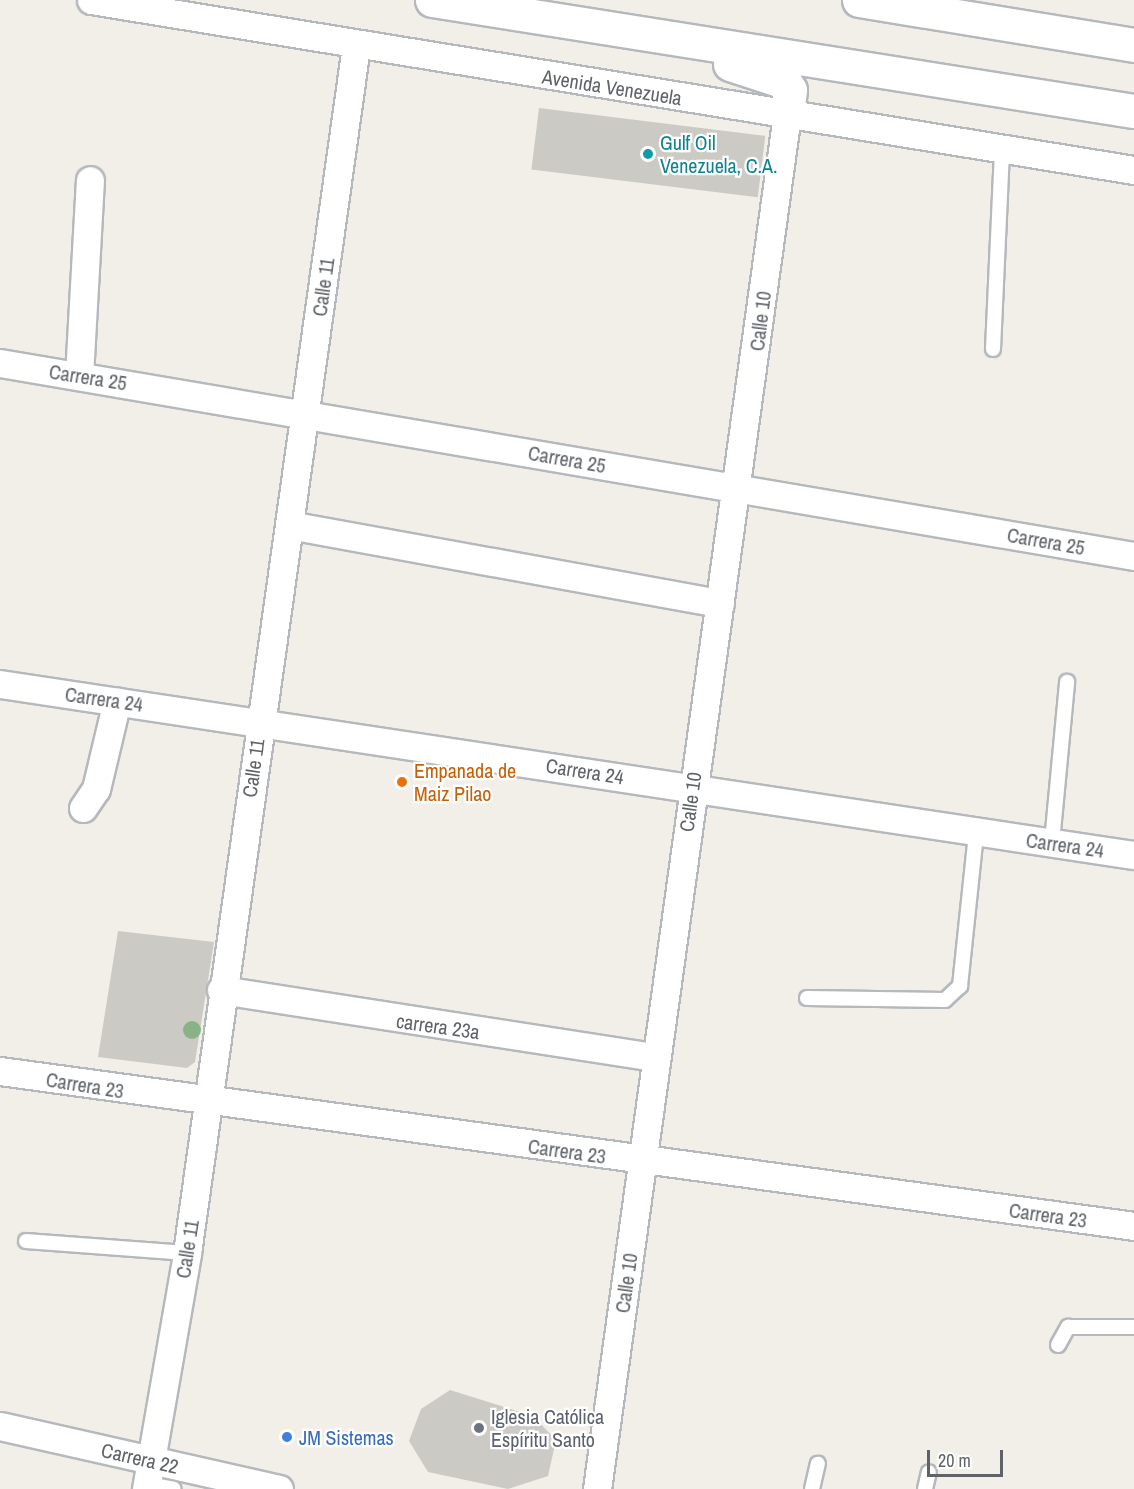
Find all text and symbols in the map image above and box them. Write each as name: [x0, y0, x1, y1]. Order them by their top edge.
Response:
street label: Avenida Venezuela: [540, 64, 684, 110]
place label: Gulf Oil Venezuela, C.A.: [660, 130, 778, 177]
marker: Gulf Oil Venezuela, C.A.: [641, 147, 655, 161]
street label: Calle 11: [307, 256, 339, 318]
street label: Calle 10: [744, 290, 776, 352]
street label: Carrera 25: [47, 359, 129, 395]
street label: Carrera 25: [526, 440, 608, 478]
street label: Carrera 25: [1005, 522, 1087, 560]
street label: Carrera 24: [64, 682, 144, 716]
street label: Calle 11: [237, 737, 269, 799]
street label: Carrera 24: [544, 753, 626, 789]
place label: Empanada de Maiz Pilao: [414, 759, 516, 806]
street label: Calle 10: [674, 771, 706, 833]
marker: Empanada de Maiz Pilao: [395, 775, 409, 789]
street label: Carrera 24: [1025, 828, 1105, 862]
street label: carrera 23a: [395, 1008, 481, 1044]
street label: Carrera 23: [44, 1067, 126, 1103]
street label: Carrera 23: [527, 1134, 607, 1168]
street label: Carrera 23: [1008, 1198, 1088, 1232]
street label: Calle 11: [171, 1218, 203, 1280]
street label: Calle 10: [610, 1252, 642, 1314]
place label: Iglesia Católica Espíritu Santo: [491, 1404, 604, 1451]
marker: Iglesia Católica Espíritu Santo: [472, 1421, 486, 1435]
place label: JM Sistemas: [299, 1425, 394, 1449]
marker: JM Sistemas: [280, 1430, 294, 1444]
street label: Carrera 22: [99, 1437, 181, 1479]
scale bar: [930, 1438, 1006, 1476]
text: 20 m: [938, 1448, 971, 1473]

